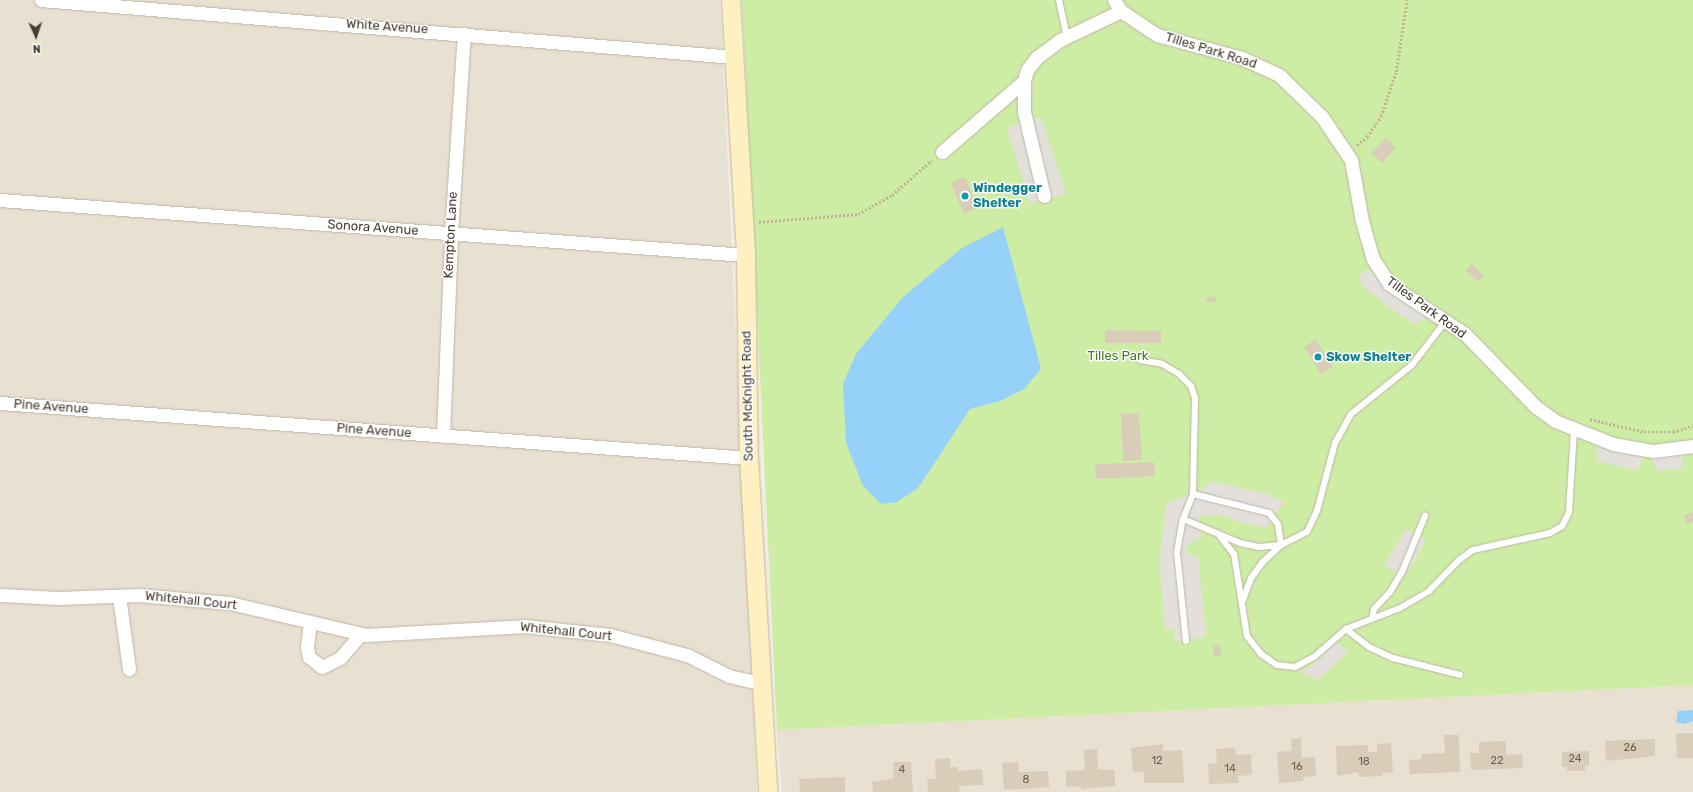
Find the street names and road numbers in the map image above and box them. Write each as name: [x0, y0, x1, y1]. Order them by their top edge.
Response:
street label: White Avenue: [345, 16, 429, 38]
street label: Tilles Park Road: [1163, 30, 1259, 72]
street label: Kempton Lane: [441, 191, 461, 279]
street label: Sonora Avenue: [327, 217, 419, 239]
street label: Tilles Park Road: [1383, 274, 1469, 342]
street label: South McKnight Road: [739, 331, 757, 461]
street label: Pine Avenue: [13, 397, 89, 417]
street label: Pine Avenue: [336, 421, 412, 441]
street label: Whitehall Court: [144, 588, 238, 614]
street label: Whitehall Court: [519, 619, 613, 645]

